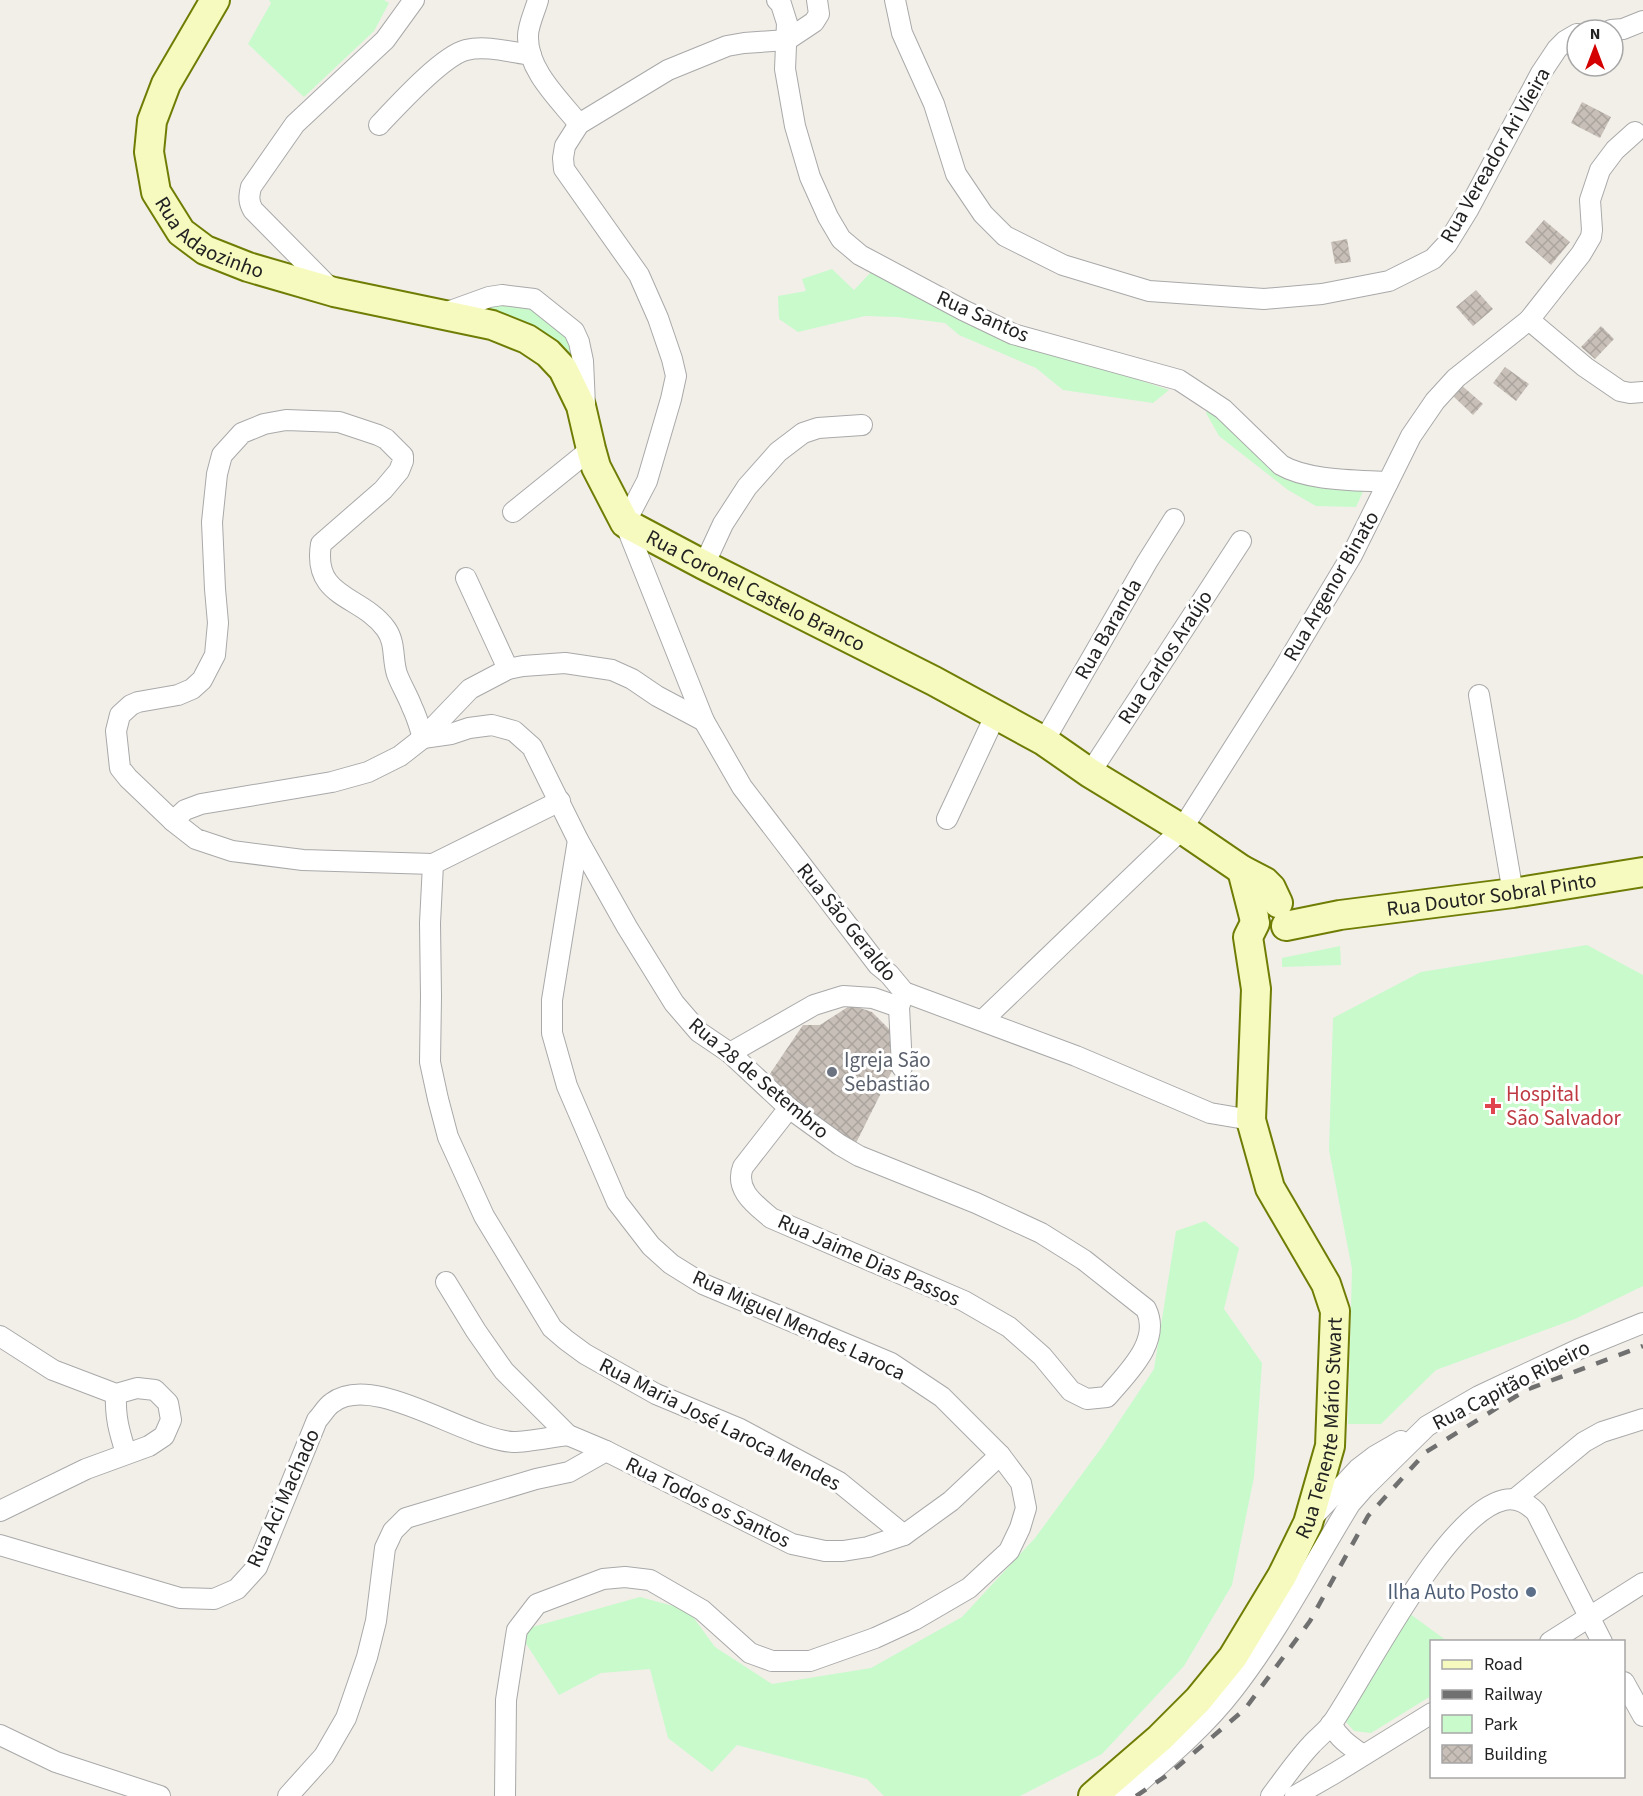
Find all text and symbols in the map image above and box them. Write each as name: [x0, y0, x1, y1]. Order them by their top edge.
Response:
north arrow: [1565, 18, 1625, 78]
text: N: [1590, 23, 1600, 45]
street label: Rua Vereador Ari Vieira: [1432, 62, 1558, 248]
street label: Rua Adaozinho: [147, 191, 267, 286]
street label: Rua Santos: [932, 282, 1034, 350]
street label: Rua Argenor Binato: [1276, 505, 1386, 667]
street label: Rua Coronel Castelo Branco: [641, 522, 871, 659]
street label: Rua Baranda: [1067, 573, 1149, 685]
street label: Rua Carlos Araújo: [1110, 584, 1220, 730]
street label: Rua São Geraldo: [790, 856, 904, 988]
street label: Rua Doutor Sobral Pinto: [1385, 865, 1599, 924]
street label: Rua 28 de Setembro: [682, 1010, 836, 1146]
place label: Igreja São Sebastião: [844, 1045, 931, 1099]
marker: Igreja São Sebastião: [825, 1065, 839, 1079]
place label: Hospital São Salvador: [1506, 1079, 1622, 1133]
marker: Hospital São Salvador: [1484, 1097, 1502, 1115]
street label: Rua Jaime Dias Passos: [773, 1206, 965, 1314]
street label: Rua Miguel Mendes Laroca: [688, 1262, 910, 1388]
street label: Rua Tenente Mário Stwart: [1287, 1317, 1350, 1544]
street label: Rua Capitão Ribeiro: [1427, 1332, 1595, 1438]
street label: Rua Maria José Laroca Mendes: [594, 1350, 846, 1498]
street label: Rua Aci Machado: [239, 1424, 327, 1572]
street label: Rua Todos os Santos: [621, 1449, 796, 1555]
place label: Ilha Auto Posto: [1388, 1577, 1519, 1607]
marker: Ilha Auto Posto: [1524, 1585, 1538, 1599]
legend: [1430, 1640, 1625, 1778]
text: Road: [1484, 1652, 1523, 1677]
text: Railway: [1484, 1682, 1543, 1707]
text: Park: [1484, 1712, 1518, 1737]
text: Building: [1484, 1742, 1547, 1767]

